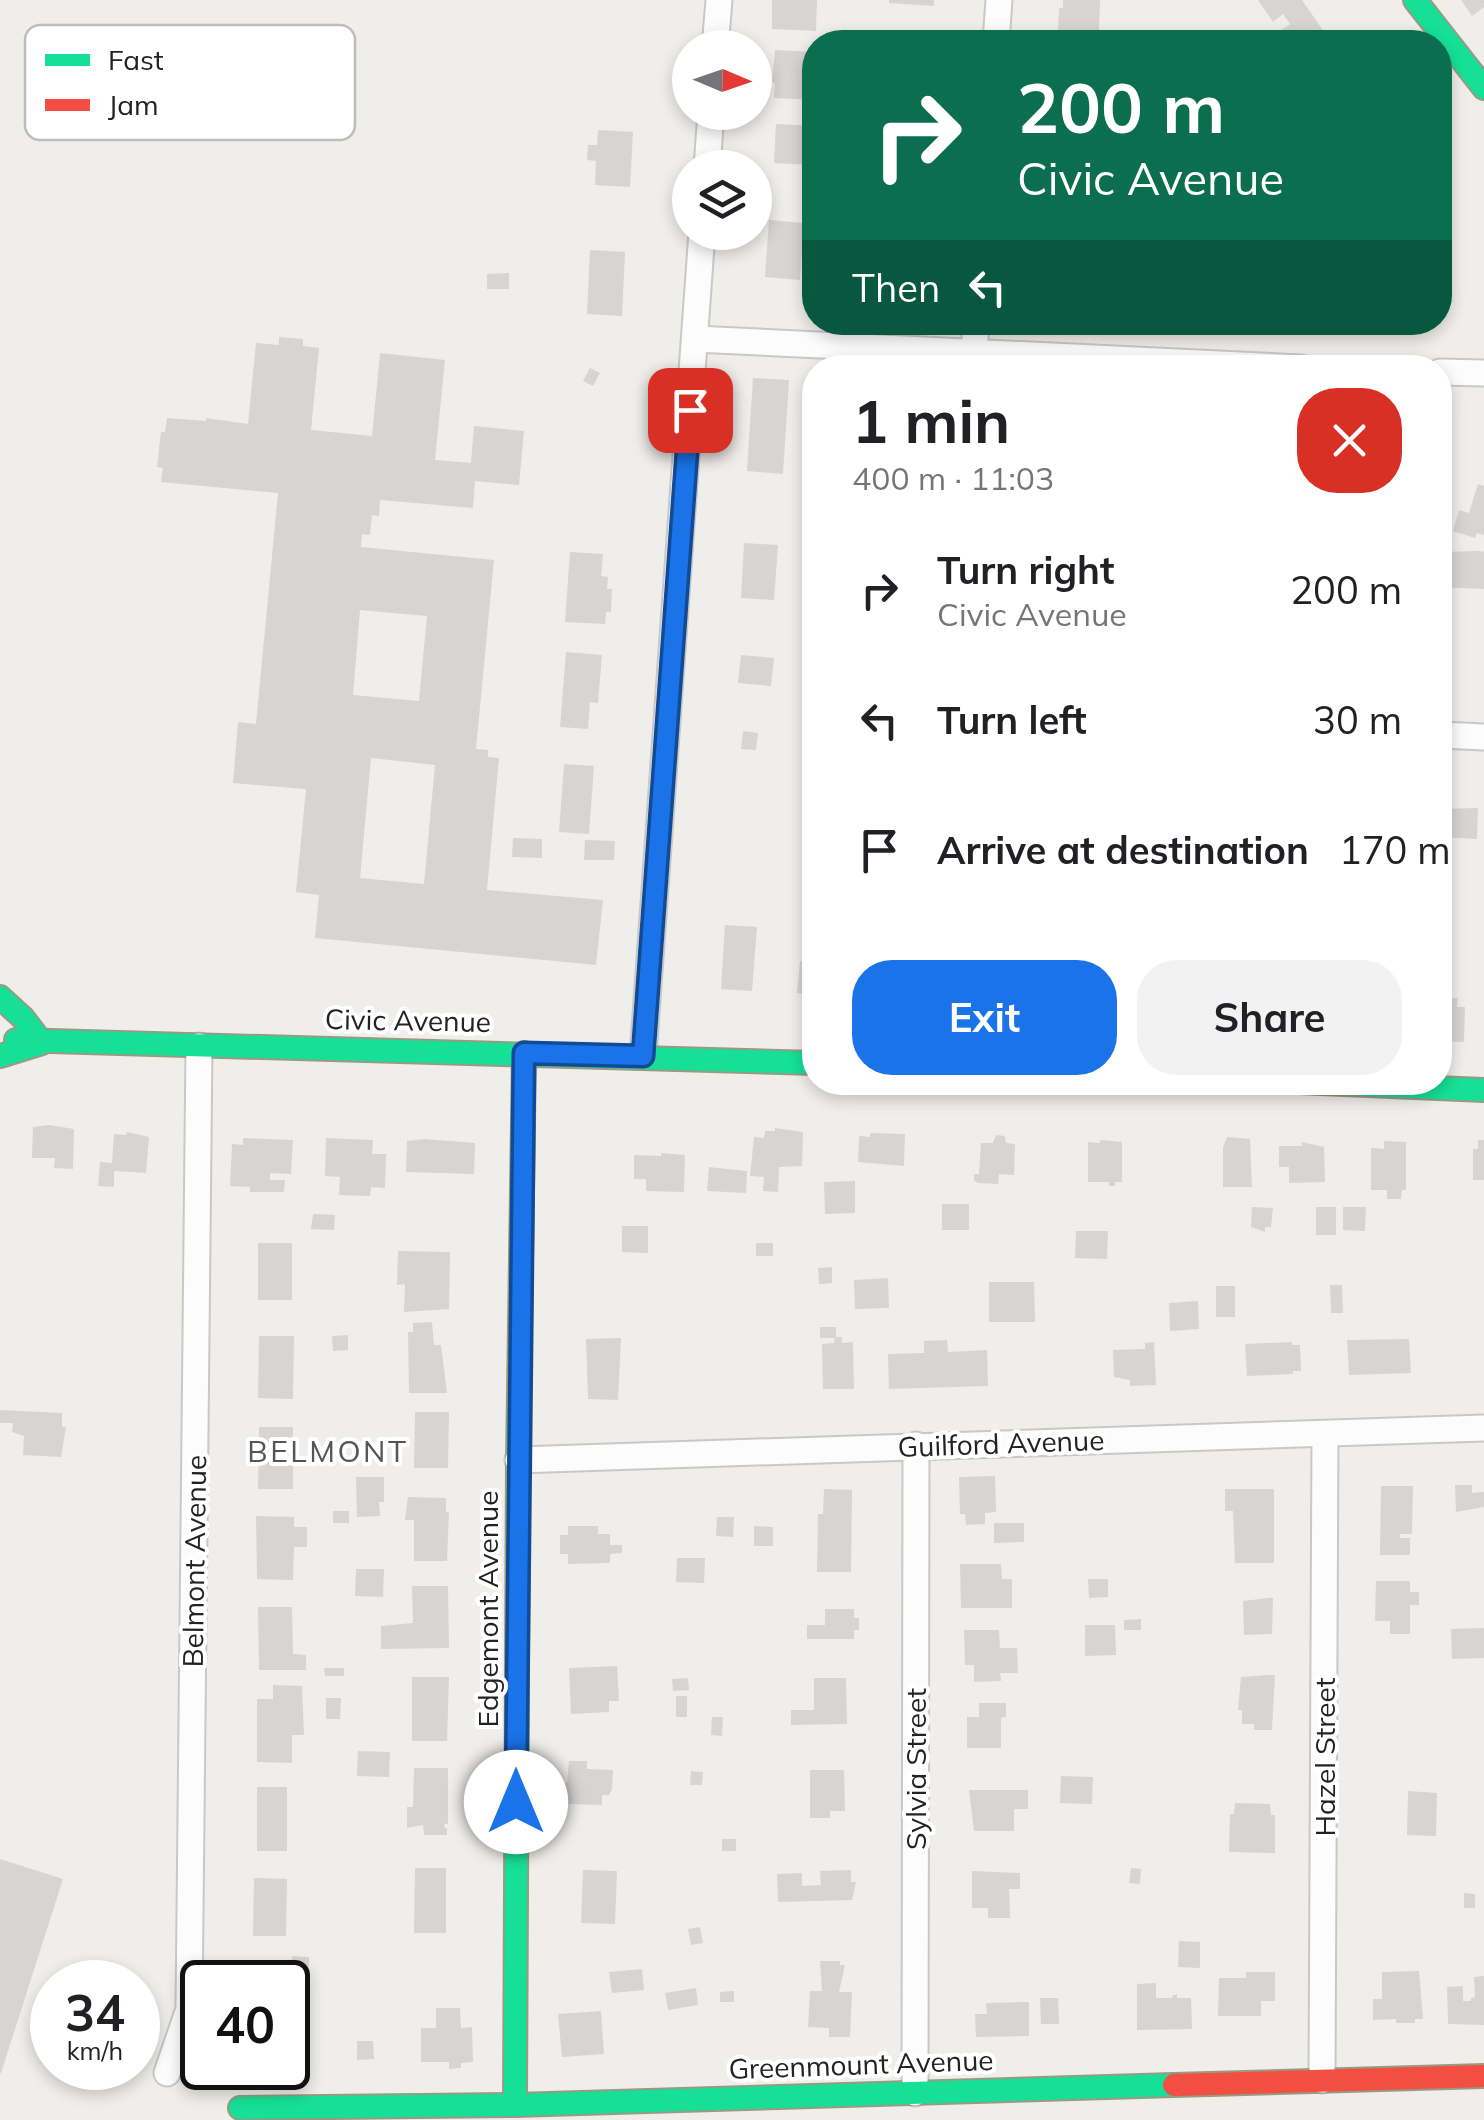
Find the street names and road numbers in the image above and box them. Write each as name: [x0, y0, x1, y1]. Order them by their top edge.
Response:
street label: Civic Avenue: [325, 1001, 491, 1039]
street label: Guilford Avenue: [897, 1422, 1105, 1464]
street label: Belmont Avenue: [175, 1454, 213, 1668]
street label: Edgemont Avenue: [470, 1491, 505, 1727]
street label: Hazel Street: [1307, 1677, 1342, 1837]
street label: Sylvia Street: [898, 1688, 933, 1850]
street label: Greenmount Avenue: [728, 2042, 994, 2086]

